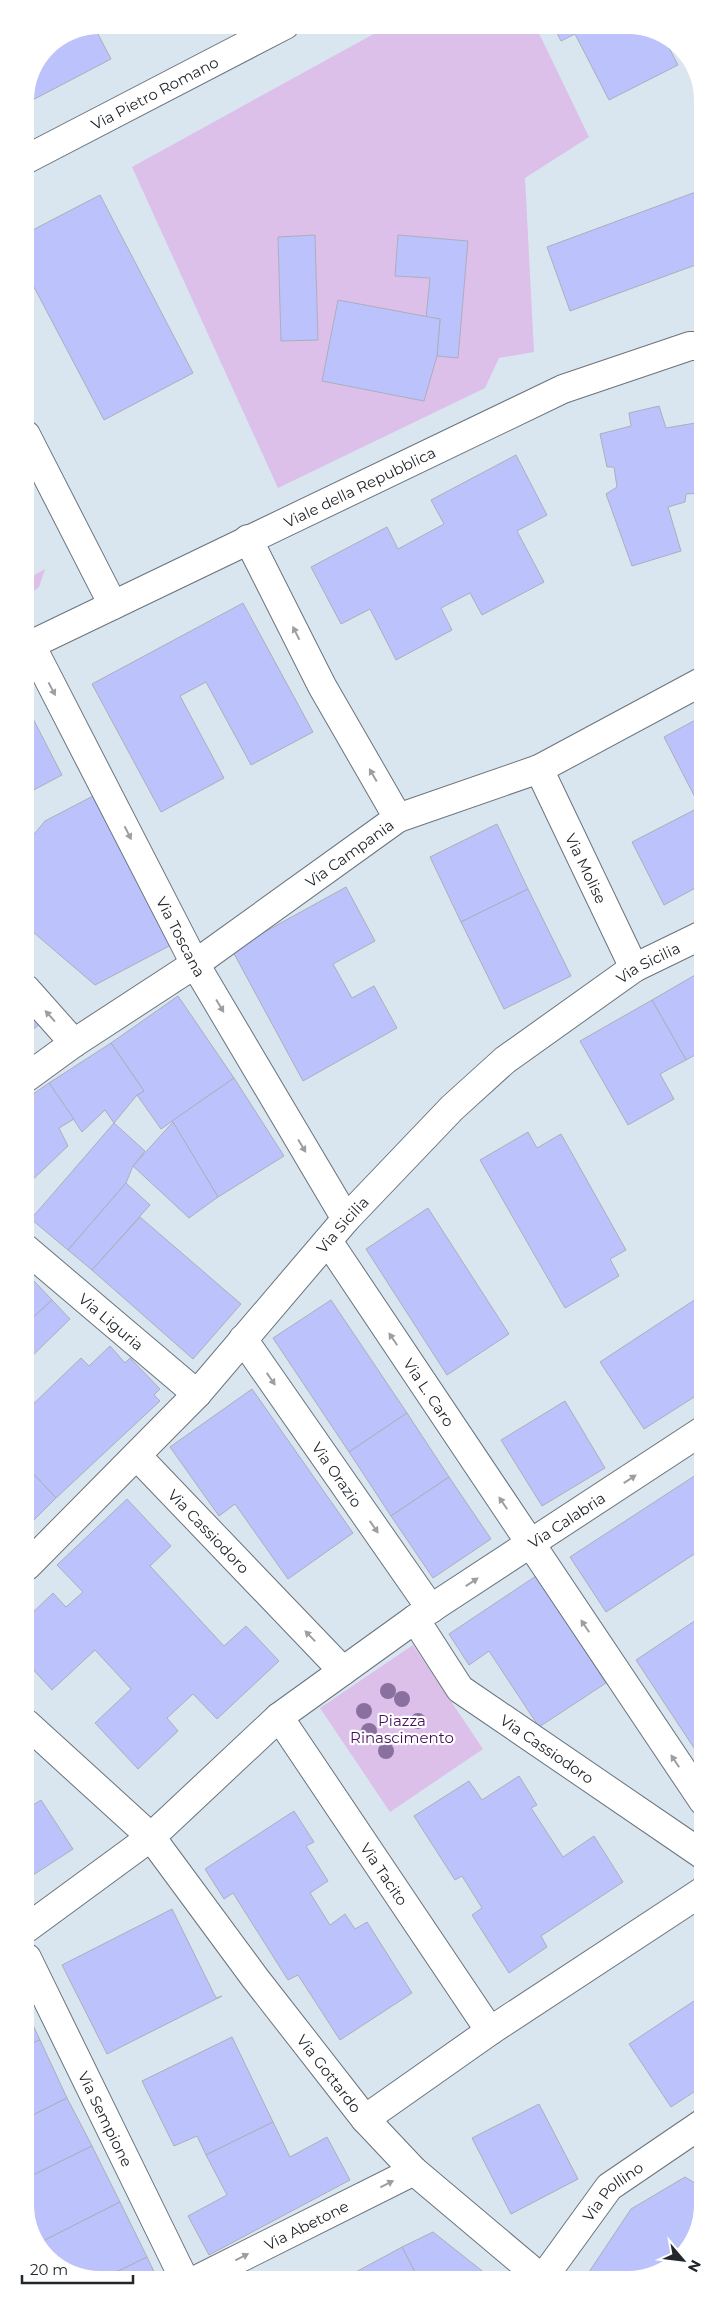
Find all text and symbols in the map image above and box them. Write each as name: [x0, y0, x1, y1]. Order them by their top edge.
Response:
street label: Via Pietro Romano: [88, 52, 221, 134]
street label: Viale della Repubblica: [280, 442, 439, 531]
one-way arrow: [292, 626, 300, 640]
one-way arrow: [48, 682, 56, 696]
one-way arrow: [369, 769, 378, 782]
street label: Via Campania: [301, 815, 397, 891]
one-way arrow: [124, 825, 132, 840]
street label: Via Molise: [562, 830, 611, 906]
street label: Via Toscana: [152, 893, 210, 980]
street label: Via Sicilia: [612, 938, 683, 987]
one-way arrow: [215, 999, 224, 1012]
one-way arrow: [44, 1010, 56, 1022]
one-way arrow: [298, 1139, 307, 1152]
street label: Via Sicilia: [312, 1192, 372, 1257]
street label: Via Liguria: [75, 1289, 148, 1354]
one-way arrow: [389, 1332, 398, 1346]
street label: Via L. Caro: [400, 1354, 459, 1430]
one-way arrow: [266, 1372, 276, 1386]
street label: Via Orazio: [308, 1438, 367, 1511]
one-way arrow: [623, 1474, 637, 1483]
street label: Via Cassiodoro: [164, 1485, 254, 1577]
street label: Via Calabria: [524, 1488, 609, 1552]
one-way arrow: [498, 1496, 508, 1510]
one-way arrow: [369, 1520, 379, 1534]
one-way arrow: [465, 1577, 478, 1587]
one-way arrow: [580, 1619, 590, 1632]
one-way arrow: [304, 1630, 316, 1642]
street label: Via Cassiodoro: [497, 1710, 598, 1787]
park label: Piazza Rinascimento: [350, 1711, 454, 1747]
one-way arrow: [671, 1754, 680, 1768]
street label: Via Tacito: [357, 1839, 412, 1909]
street label: Via Gottardo: [293, 2031, 366, 2116]
street label: Via Sempione: [74, 2068, 137, 2170]
street label: Via Pollino: [578, 2157, 647, 2225]
one-way arrow: [380, 2180, 394, 2188]
street label: Via Abetone: [261, 2196, 351, 2254]
north arrow: [658, 2235, 708, 2285]
scale bar: [22, 2252, 134, 2284]
one-way arrow: [235, 2253, 249, 2261]
text: N: [684, 2257, 705, 2275]
text: 20 m: [30, 2260, 68, 2279]

